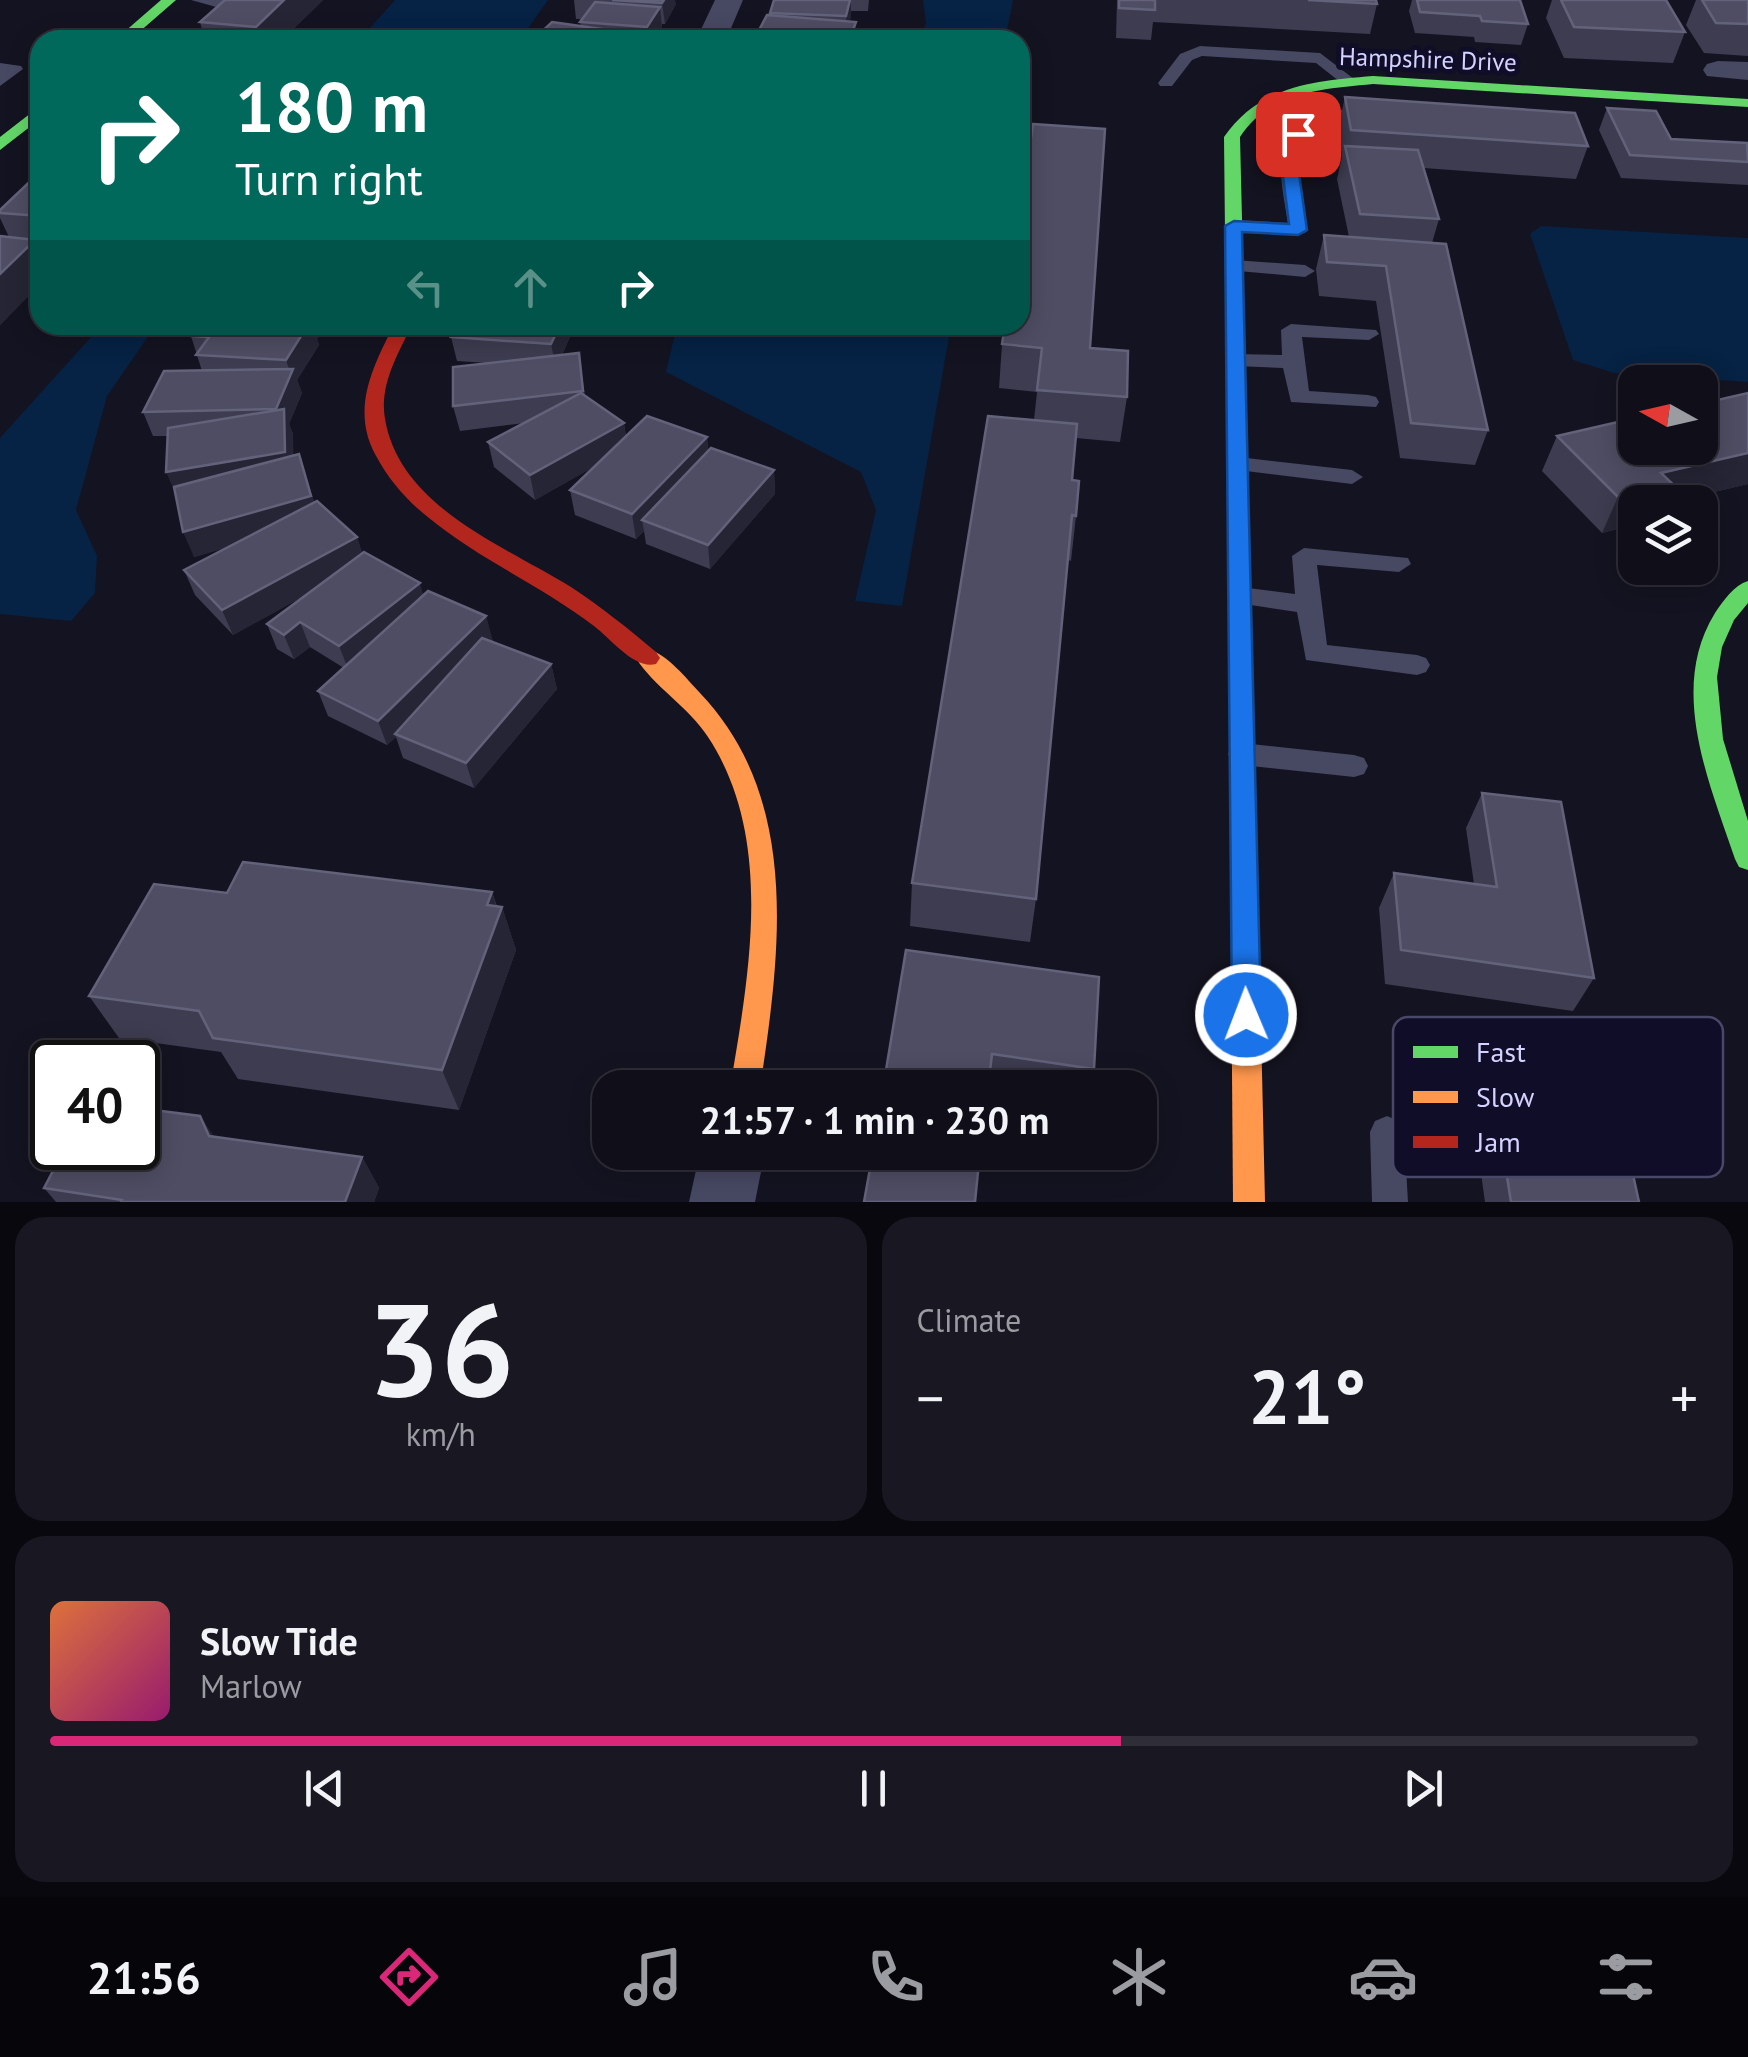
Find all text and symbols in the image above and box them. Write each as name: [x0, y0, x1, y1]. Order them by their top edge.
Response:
street label: Hampshire Drive: [1339, 40, 1517, 78]
text: 180 m: [235, 61, 428, 151]
icon: right: [70, 70, 200, 200]
pin: [1256, 92, 1341, 177]
icon: arrive: [1271, 107, 1326, 162]
text: Turn right: [235, 149, 423, 207]
icon: left: [398, 260, 453, 315]
icon: ahead: [503, 260, 558, 315]
icon: right: [608, 260, 663, 315]
north arrow: [1618, 365, 1718, 465]
map controls: [1618, 365, 1718, 585]
button: layers: [1618, 485, 1718, 585]
position arrow: [1194, 963, 1298, 1067]
legend: [1393, 1017, 1723, 1177]
text: Fast: [1476, 1033, 1526, 1070]
speed limit sign: 40: [30, 1040, 160, 1170]
text: Slow: [1476, 1078, 1535, 1115]
text: 21:57 · 1 min · 230 m: [700, 1095, 1049, 1144]
text: Jam: [1475, 1123, 1521, 1160]
text: 36: [367, 1264, 514, 1432]
text: Climate: [917, 1299, 1021, 1341]
text: 21°: [1248, 1348, 1366, 1445]
text: −: [917, 1362, 944, 1433]
text: +: [1670, 1362, 1698, 1433]
text: km/h: [406, 1413, 476, 1455]
text: Slow Tide: [200, 1616, 358, 1665]
text: Marlow: [200, 1665, 302, 1707]
icon: previous: [297, 1761, 352, 1816]
icon: pause: [846, 1761, 901, 1816]
icon: next: [1396, 1761, 1451, 1816]
icon: directions: [374, 1942, 444, 2012]
icon: music: [618, 1942, 688, 2012]
icon: phone: [861, 1942, 931, 2012]
icon: climate: [1104, 1942, 1174, 2012]
icon: car: [1348, 1942, 1418, 2012]
icon: filters: [1591, 1942, 1661, 2012]
text: 21:56: [87, 1948, 201, 2006]

